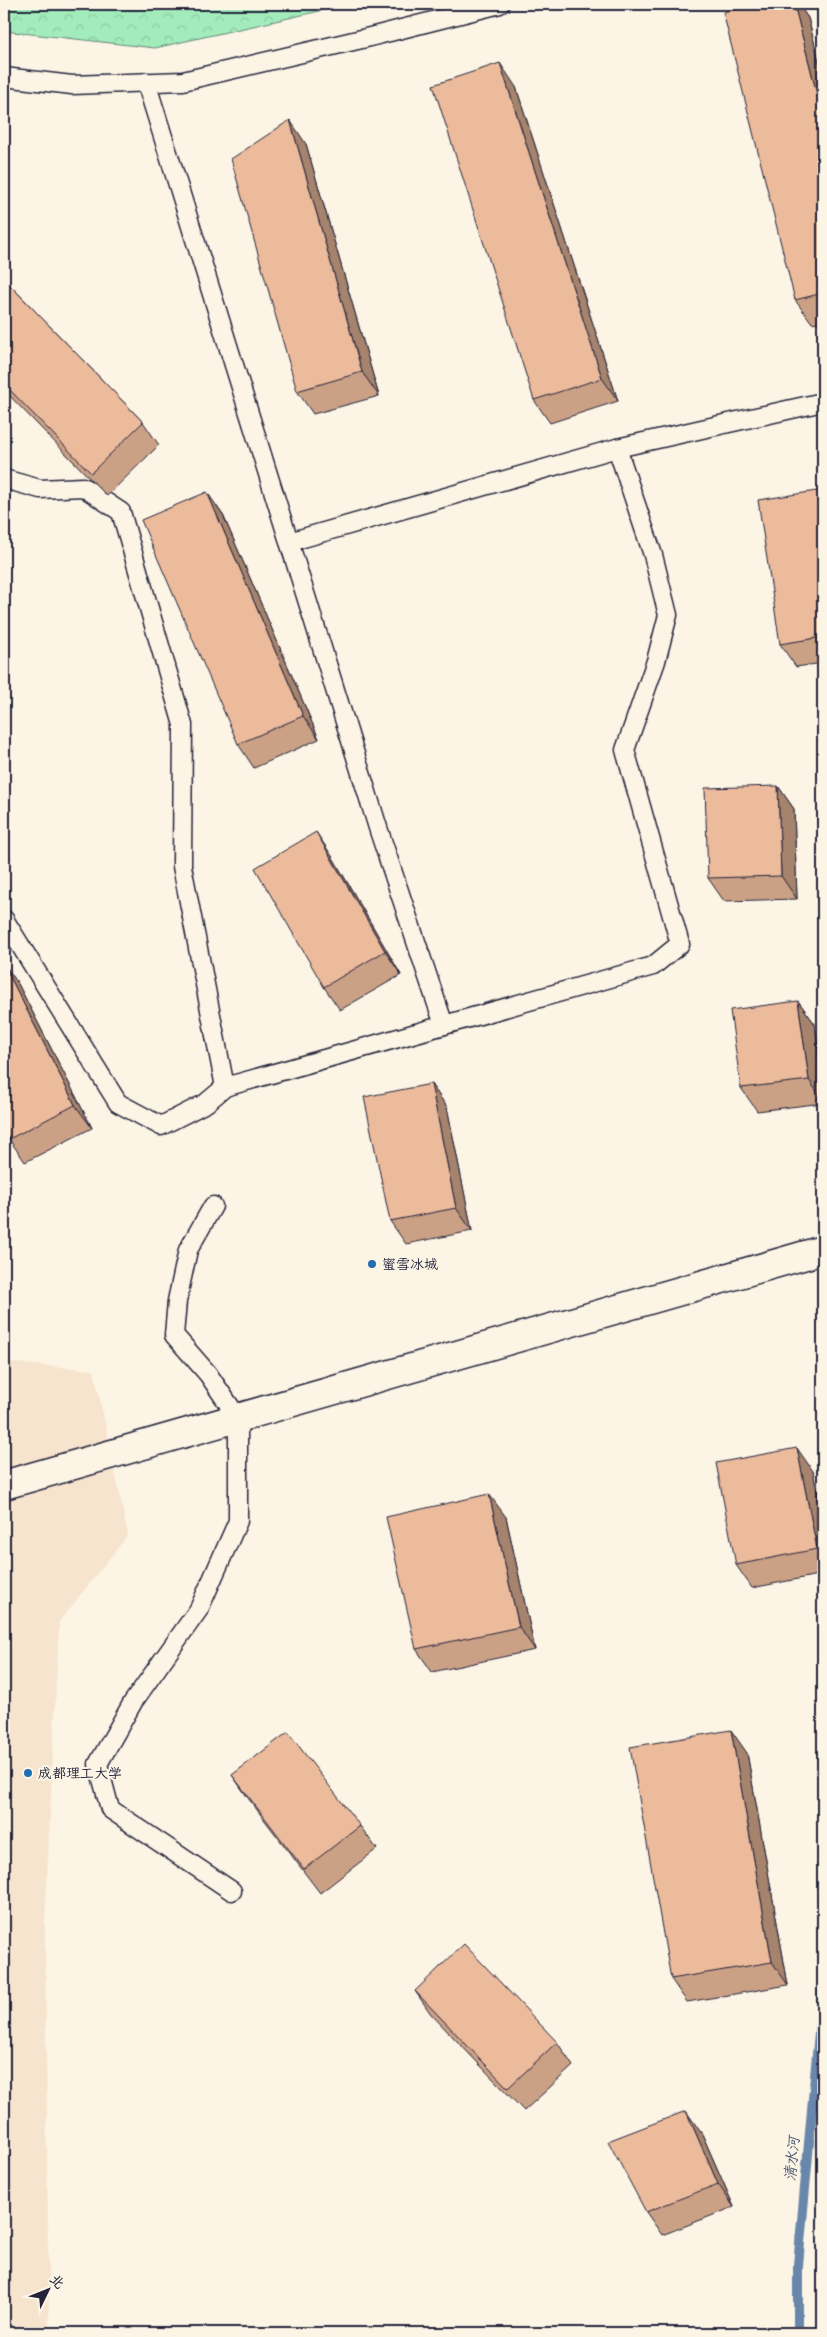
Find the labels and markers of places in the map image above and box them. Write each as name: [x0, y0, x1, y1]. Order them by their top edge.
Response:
place label: 蜜雪冰城: [382, 1255, 438, 1273]
marker: 蜜雪冰城: [366, 1258, 378, 1270]
place label: 成都理工大学: [38, 1764, 122, 1782]
marker: 成都理工大学: [22, 1767, 34, 1779]

